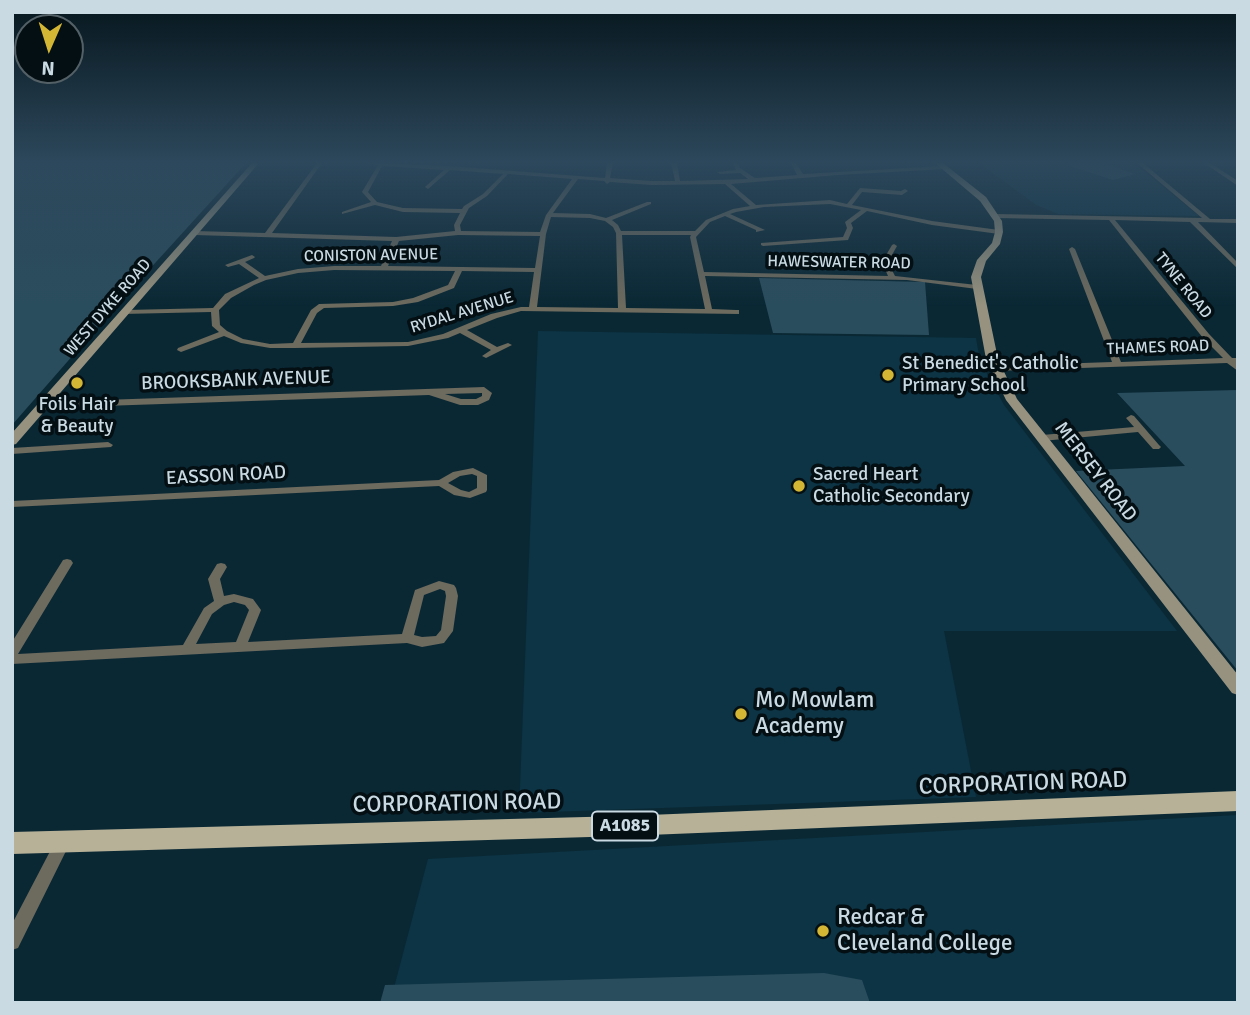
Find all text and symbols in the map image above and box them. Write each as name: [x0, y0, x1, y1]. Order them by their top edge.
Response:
north arrow: [14, 14, 84, 84]
text: N: [41, 56, 55, 80]
street label: CONISTON AVENUE: [304, 245, 438, 267]
street label: TYNE ROAD: [1151, 249, 1215, 323]
street label: HAWESWATER ROAD: [767, 252, 911, 274]
street label: WEST DYKE ROAD: [61, 255, 155, 361]
street label: RYDAL AVENUE: [408, 288, 516, 338]
street label: THAMES ROAD: [1106, 337, 1210, 359]
place label: St Benedict's Catholic Primary School: [902, 353, 1079, 397]
street label: BROOKSBANK AVENUE: [141, 366, 331, 396]
marker: St Benedict's Catholic Primary School: [880, 367, 896, 383]
marker: Foils Hair & Beauty: [69, 375, 85, 391]
place label: Foils Hair & Beauty: [38, 394, 116, 438]
street label: MERSEY ROAD: [1049, 418, 1141, 526]
street label: EASSON ROAD: [165, 461, 287, 491]
place label: Sacred Heart Catholic Secondary: [813, 464, 970, 508]
marker: Sacred Heart Catholic Secondary: [791, 478, 807, 494]
place label: Mo Mowlam Academy: [755, 687, 874, 741]
marker: Mo Mowlam Academy: [733, 706, 749, 722]
street label: CORPORATION ROAD: [918, 767, 1128, 801]
street label: CORPORATION ROAD: [353, 788, 561, 820]
road number: A1085: [592, 812, 658, 840]
place label: Redcar & Cleveland College: [837, 904, 1012, 958]
marker: Redcar & Cleveland College: [815, 923, 831, 939]

